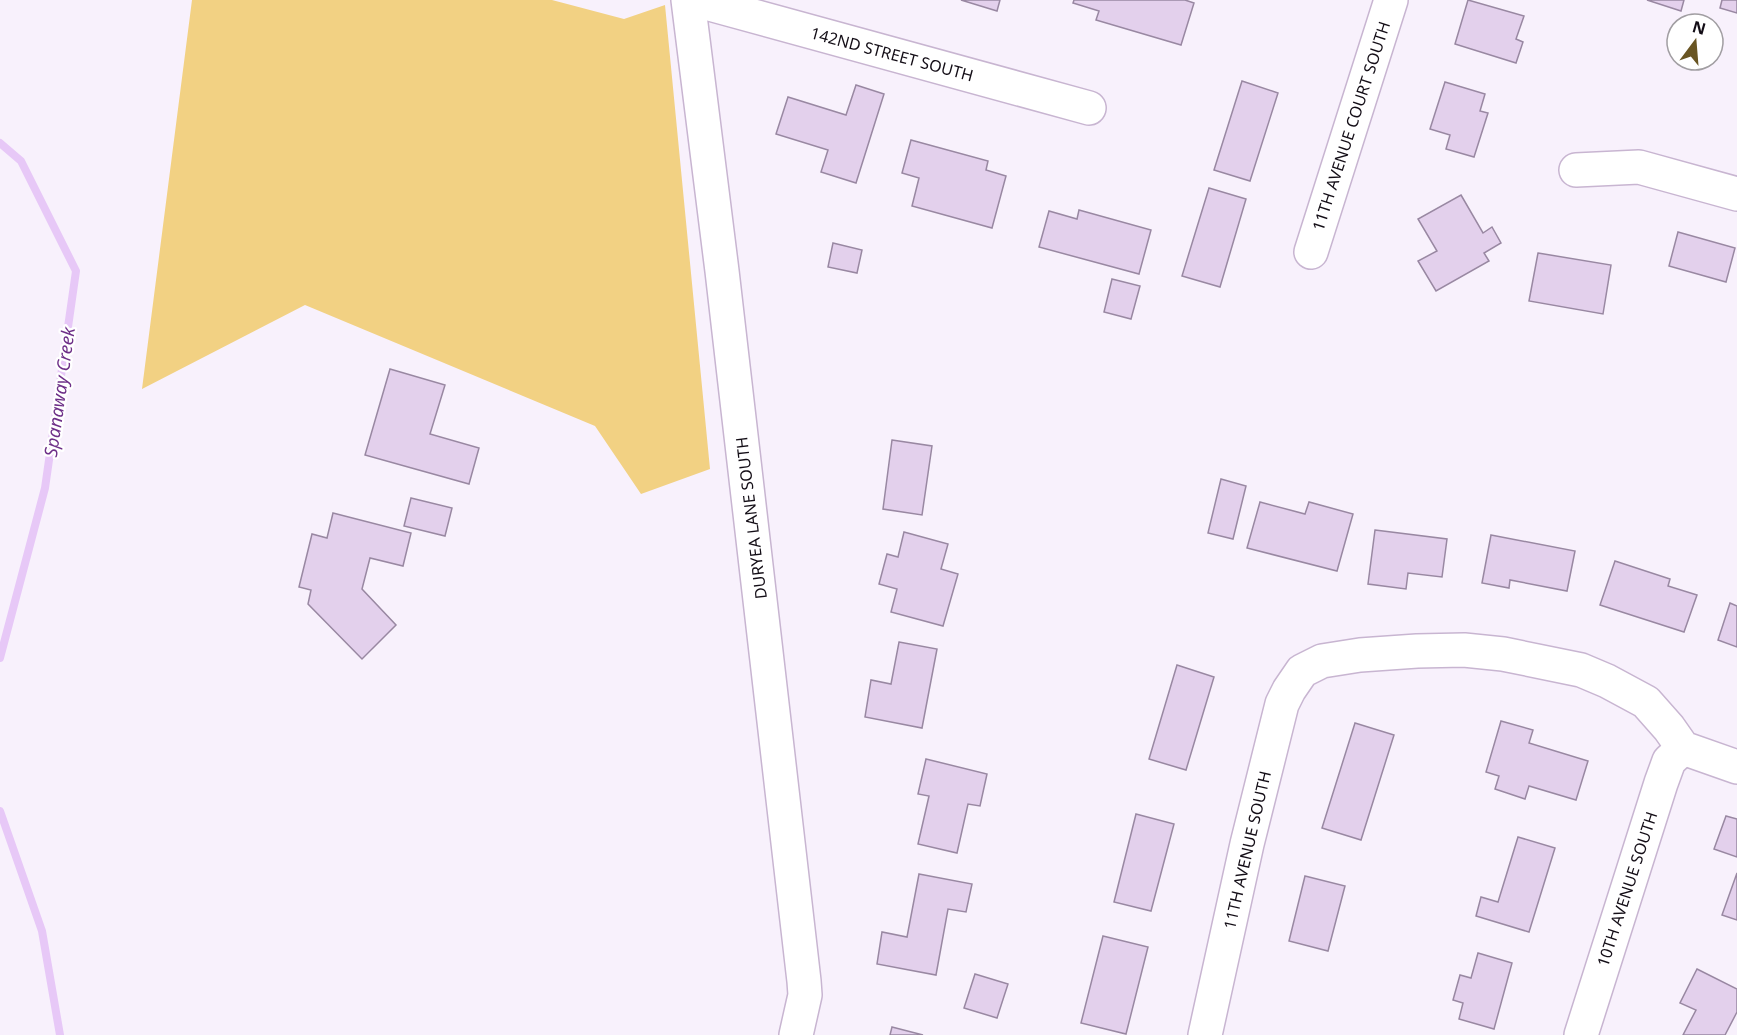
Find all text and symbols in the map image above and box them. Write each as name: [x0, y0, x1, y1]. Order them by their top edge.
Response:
north arrow: [1665, 12, 1725, 72]
text: N: [1690, 15, 1708, 40]
street label: 11TH AVENUE COURT SOUTH: [1307, 18, 1395, 234]
street label: 142ND STREET SOUTH: [808, 22, 976, 86]
water label: Spanaway Creek: [38, 324, 80, 459]
street label: DURYEA LANE SOUTH: [730, 436, 772, 600]
street label: 11TH AVENUE SOUTH: [1218, 769, 1276, 931]
street label: 10TH AVENUE SOUTH: [1592, 809, 1662, 969]

